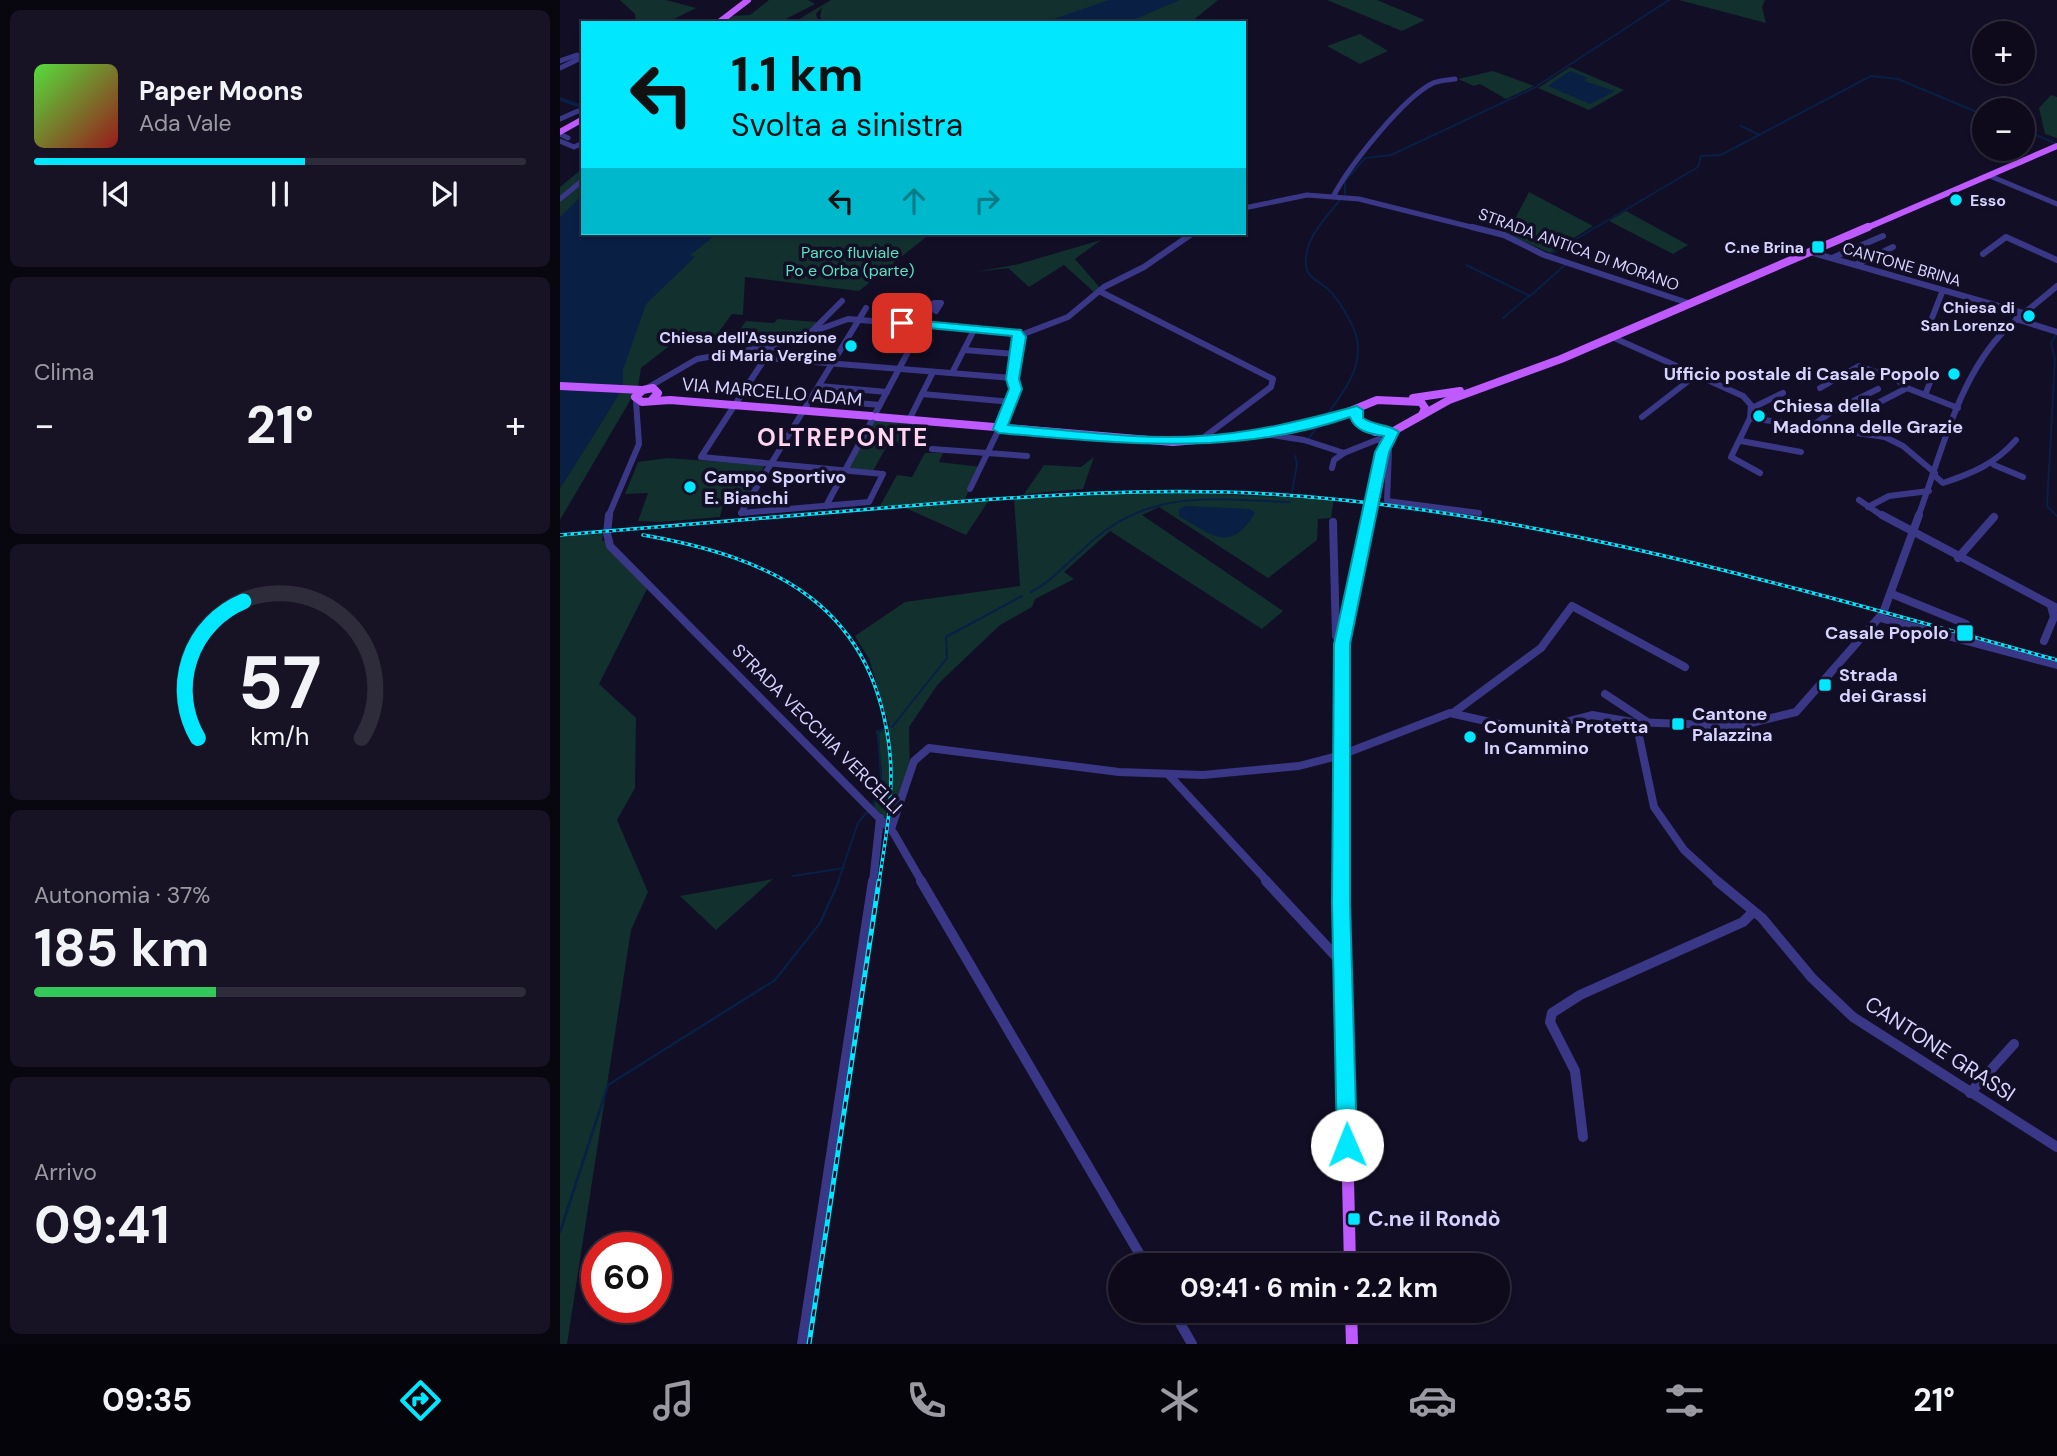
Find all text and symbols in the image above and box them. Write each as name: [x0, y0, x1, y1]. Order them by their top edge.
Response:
map controls: [1972, 21, 2035, 161]
button: +: [1972, 21, 2035, 84]
text: 1.1 km: [731, 42, 863, 106]
icon: left: [616, 49, 707, 140]
text: Paper Moons: [139, 74, 303, 108]
button: −: [1972, 98, 2035, 161]
text: Svolta a sinistra: [731, 104, 963, 146]
text: Ada Vale: [139, 108, 232, 138]
icon: previous: [97, 175, 135, 213]
icon: pause: [261, 175, 299, 213]
icon: next: [425, 175, 463, 213]
icon: left: [822, 182, 860, 220]
icon: ahead: [895, 182, 933, 220]
icon: right: [968, 182, 1006, 220]
place label: Esso: [1970, 190, 2006, 211]
marker: Esso: [1948, 192, 1964, 208]
street label: STRADA ANTICA DI MORANO: [1476, 203, 1682, 296]
place label: C.ne Brina: [1725, 237, 1804, 258]
street label: CANTONE BRINA: [1840, 237, 1964, 292]
marker: C.ne Brina: [1810, 239, 1826, 255]
park label: Parco fluviale Po e Orba (parte): [786, 242, 914, 281]
pin: [872, 293, 932, 353]
place label: Chiesa di San Lorenzo: [1920, 297, 2015, 336]
icon: arrive: [883, 304, 921, 342]
marker: Chiesa di San Lorenzo: [2021, 308, 2037, 324]
place label: Chiesa dell'Assunzione di Maria Vergine: [659, 327, 837, 366]
marker: Chiesa dell'Assunzione di Maria Vergine: [843, 338, 859, 354]
text: Clima: [34, 357, 94, 387]
place label: Ufficio postale di Casale Popolo: [1664, 362, 1940, 386]
marker: Ufficio postale di Casale Popolo: [1946, 366, 1962, 382]
street label: VIA MARCELLO ADAM: [681, 372, 863, 412]
text: 21°: [246, 391, 314, 459]
place label: Chiesa della Madonna delle Grazie: [1773, 394, 1963, 439]
text: −: [34, 400, 55, 450]
text: +: [505, 400, 526, 450]
marker: Chiesa della Madonna delle Grazie: [1751, 408, 1767, 424]
district label: OLTREPONTE: [757, 422, 929, 453]
place label: Campo Sportivo E. Bianchi: [704, 465, 846, 510]
marker: Campo Sportivo E. Bianchi: [682, 479, 698, 495]
place label: Casale Popolo: [1825, 621, 1949, 645]
marker: Casale Popolo: [1955, 623, 1975, 643]
text: 57: [238, 636, 322, 731]
street label: STRADA VECCHIA VERCELLI: [727, 639, 907, 819]
place label: Strada dei Grassi: [1839, 663, 1927, 708]
marker: Strada dei Grassi: [1817, 677, 1833, 693]
place label: Cantone Palazzina: [1692, 702, 1773, 747]
place label: Comunità Protetta In Cammino: [1484, 715, 1648, 760]
marker: Cantone Palazzina: [1670, 716, 1686, 732]
text: km/h: [250, 720, 310, 753]
marker: Comunità Protetta In Cammino: [1462, 729, 1478, 745]
text: Autonomia · 37%: [34, 880, 210, 910]
text: 185 km: [34, 914, 209, 982]
street label: CANTONE GRASSI: [1859, 990, 2021, 1108]
position arrow: [1310, 1108, 1384, 1182]
text: Arrivo: [34, 1157, 97, 1187]
text: 09:41: [34, 1191, 170, 1259]
place label: C.ne il Rondò: [1368, 1205, 1501, 1233]
marker: C.ne il Rondò: [1346, 1211, 1362, 1227]
speed limit sign: 60: [581, 1232, 672, 1323]
text: 09:41 · 6 min · 2.2 km: [1180, 1271, 1438, 1305]
icon: directions: [396, 1376, 445, 1425]
icon: music: [649, 1376, 698, 1425]
icon: phone: [902, 1376, 951, 1425]
icon: climate: [1155, 1376, 1204, 1425]
icon: car: [1408, 1376, 1457, 1425]
icon: filters: [1660, 1376, 1709, 1425]
text: 09:35: [102, 1379, 192, 1421]
text: 21°: [1913, 1379, 1955, 1421]

